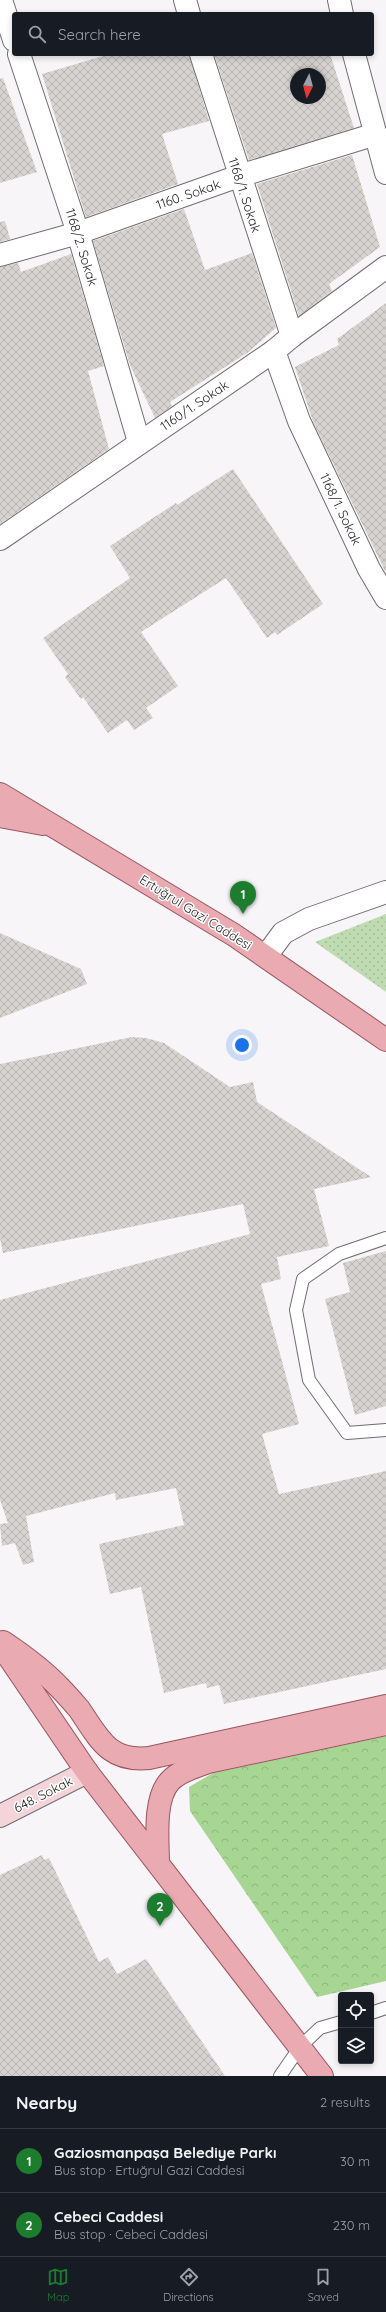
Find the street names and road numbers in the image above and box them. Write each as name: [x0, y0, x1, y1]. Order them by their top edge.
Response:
street label: 1168/1. Sokak: [225, 155, 265, 235]
street label: 1160. Sokak: [154, 175, 222, 212]
street label: 1168/2. Sokak: [63, 206, 101, 288]
street label: 1160/1. Sokak: [157, 376, 231, 434]
street label: 1168/1. Sokak: [317, 470, 365, 548]
street label: Ertuğrul Gazi Caddesi: [137, 871, 255, 953]
street label: 648. Sokak: [11, 1772, 75, 1816]

